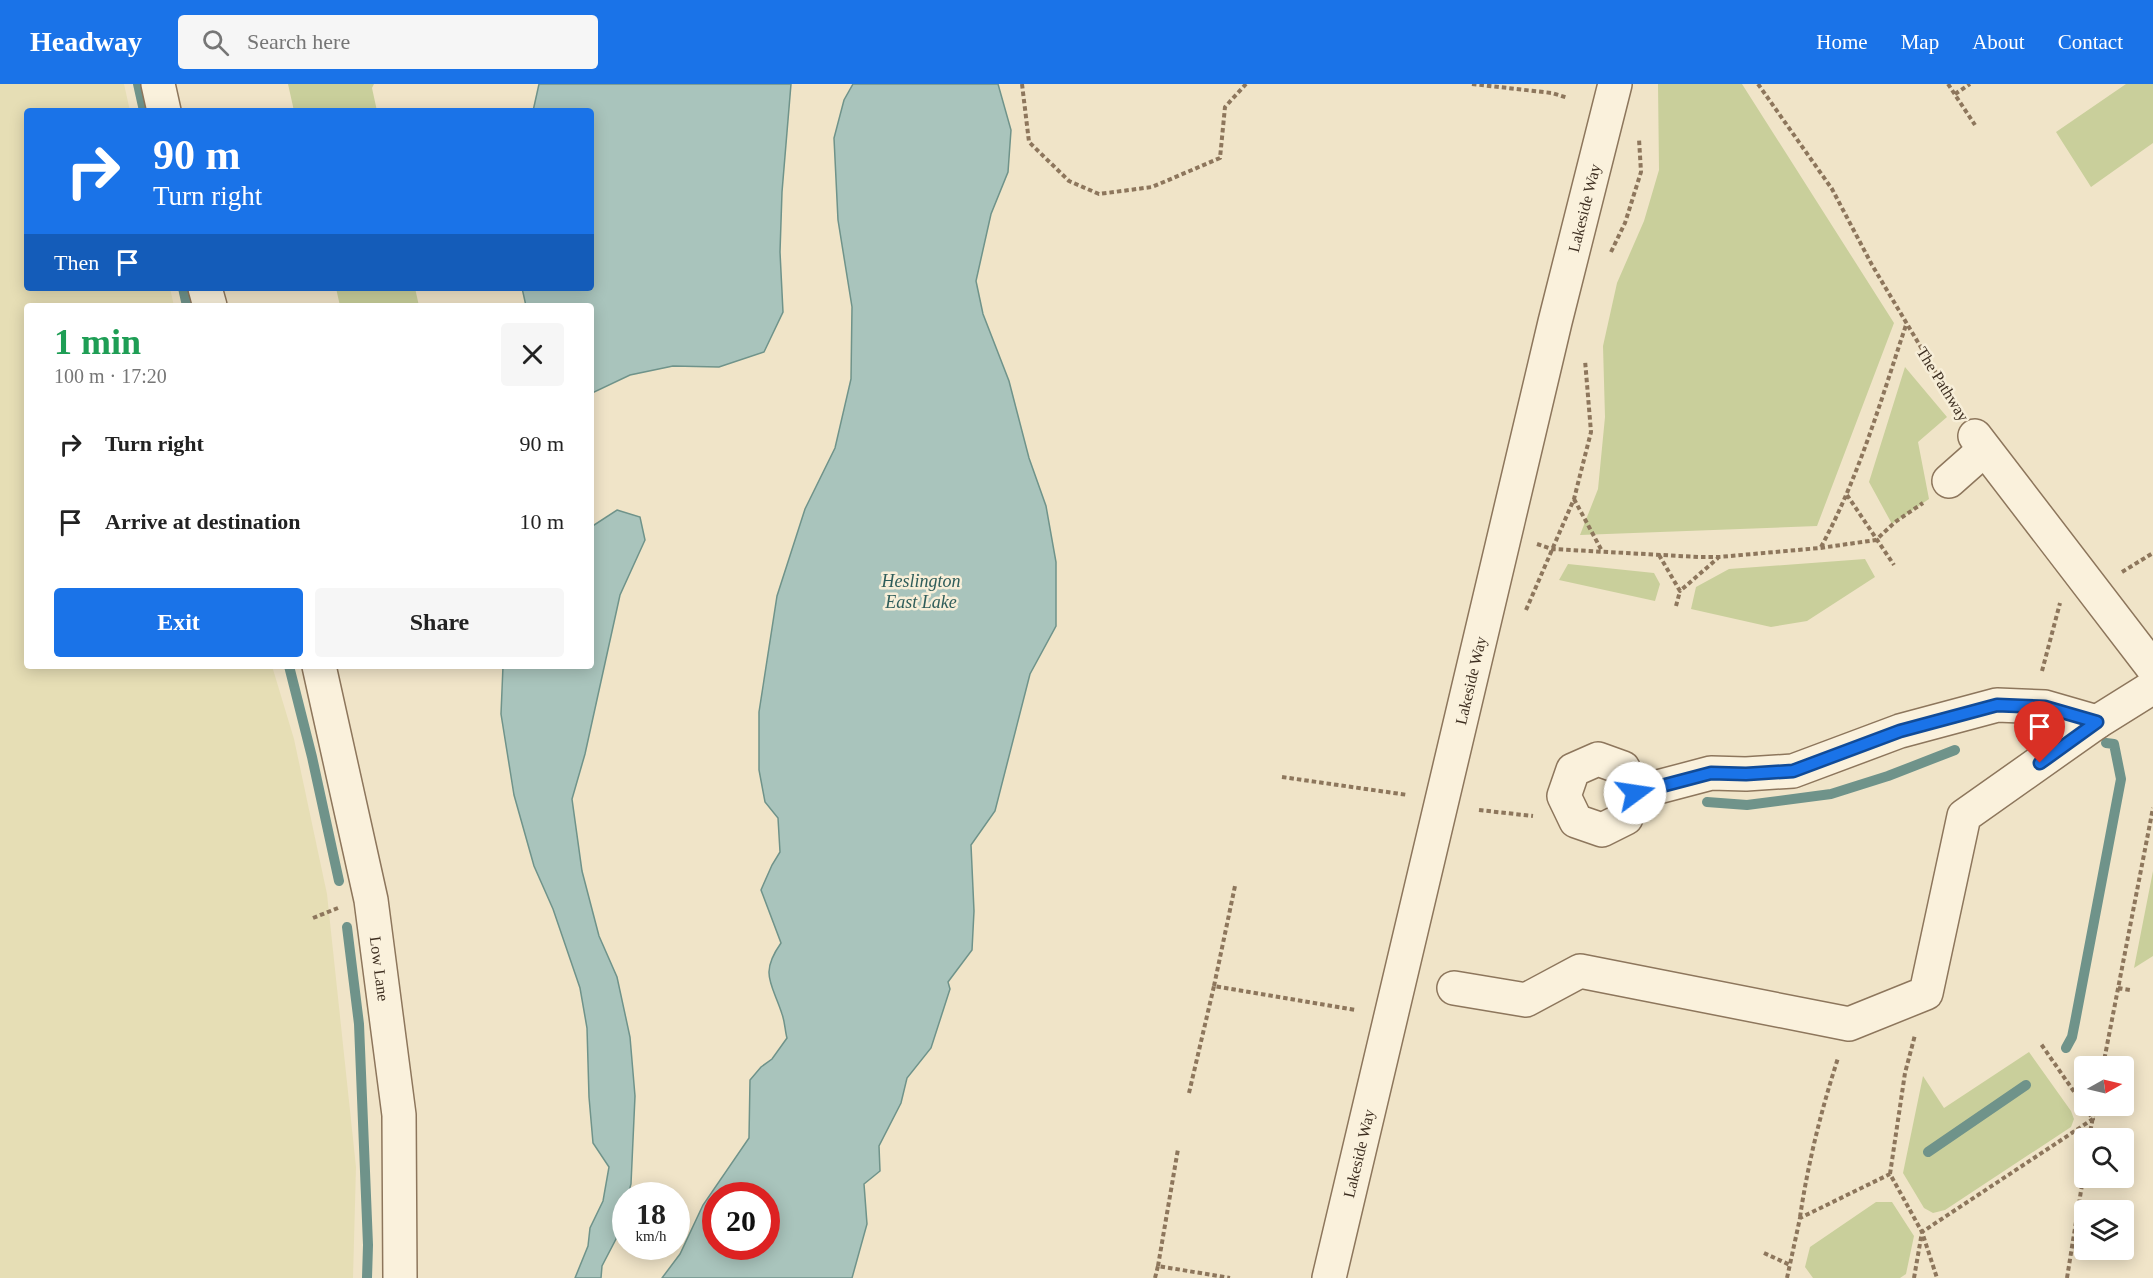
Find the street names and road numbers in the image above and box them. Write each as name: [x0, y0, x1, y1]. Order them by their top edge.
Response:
street label: Lakeside Way: [1564, 162, 1604, 254]
street label: The Pathway: [1913, 344, 1972, 425]
street label: Lakeside Way: [1452, 635, 1490, 726]
street label: Low Lane: [367, 935, 393, 1002]
street label: Lakeside Way: [1340, 1107, 1378, 1199]

